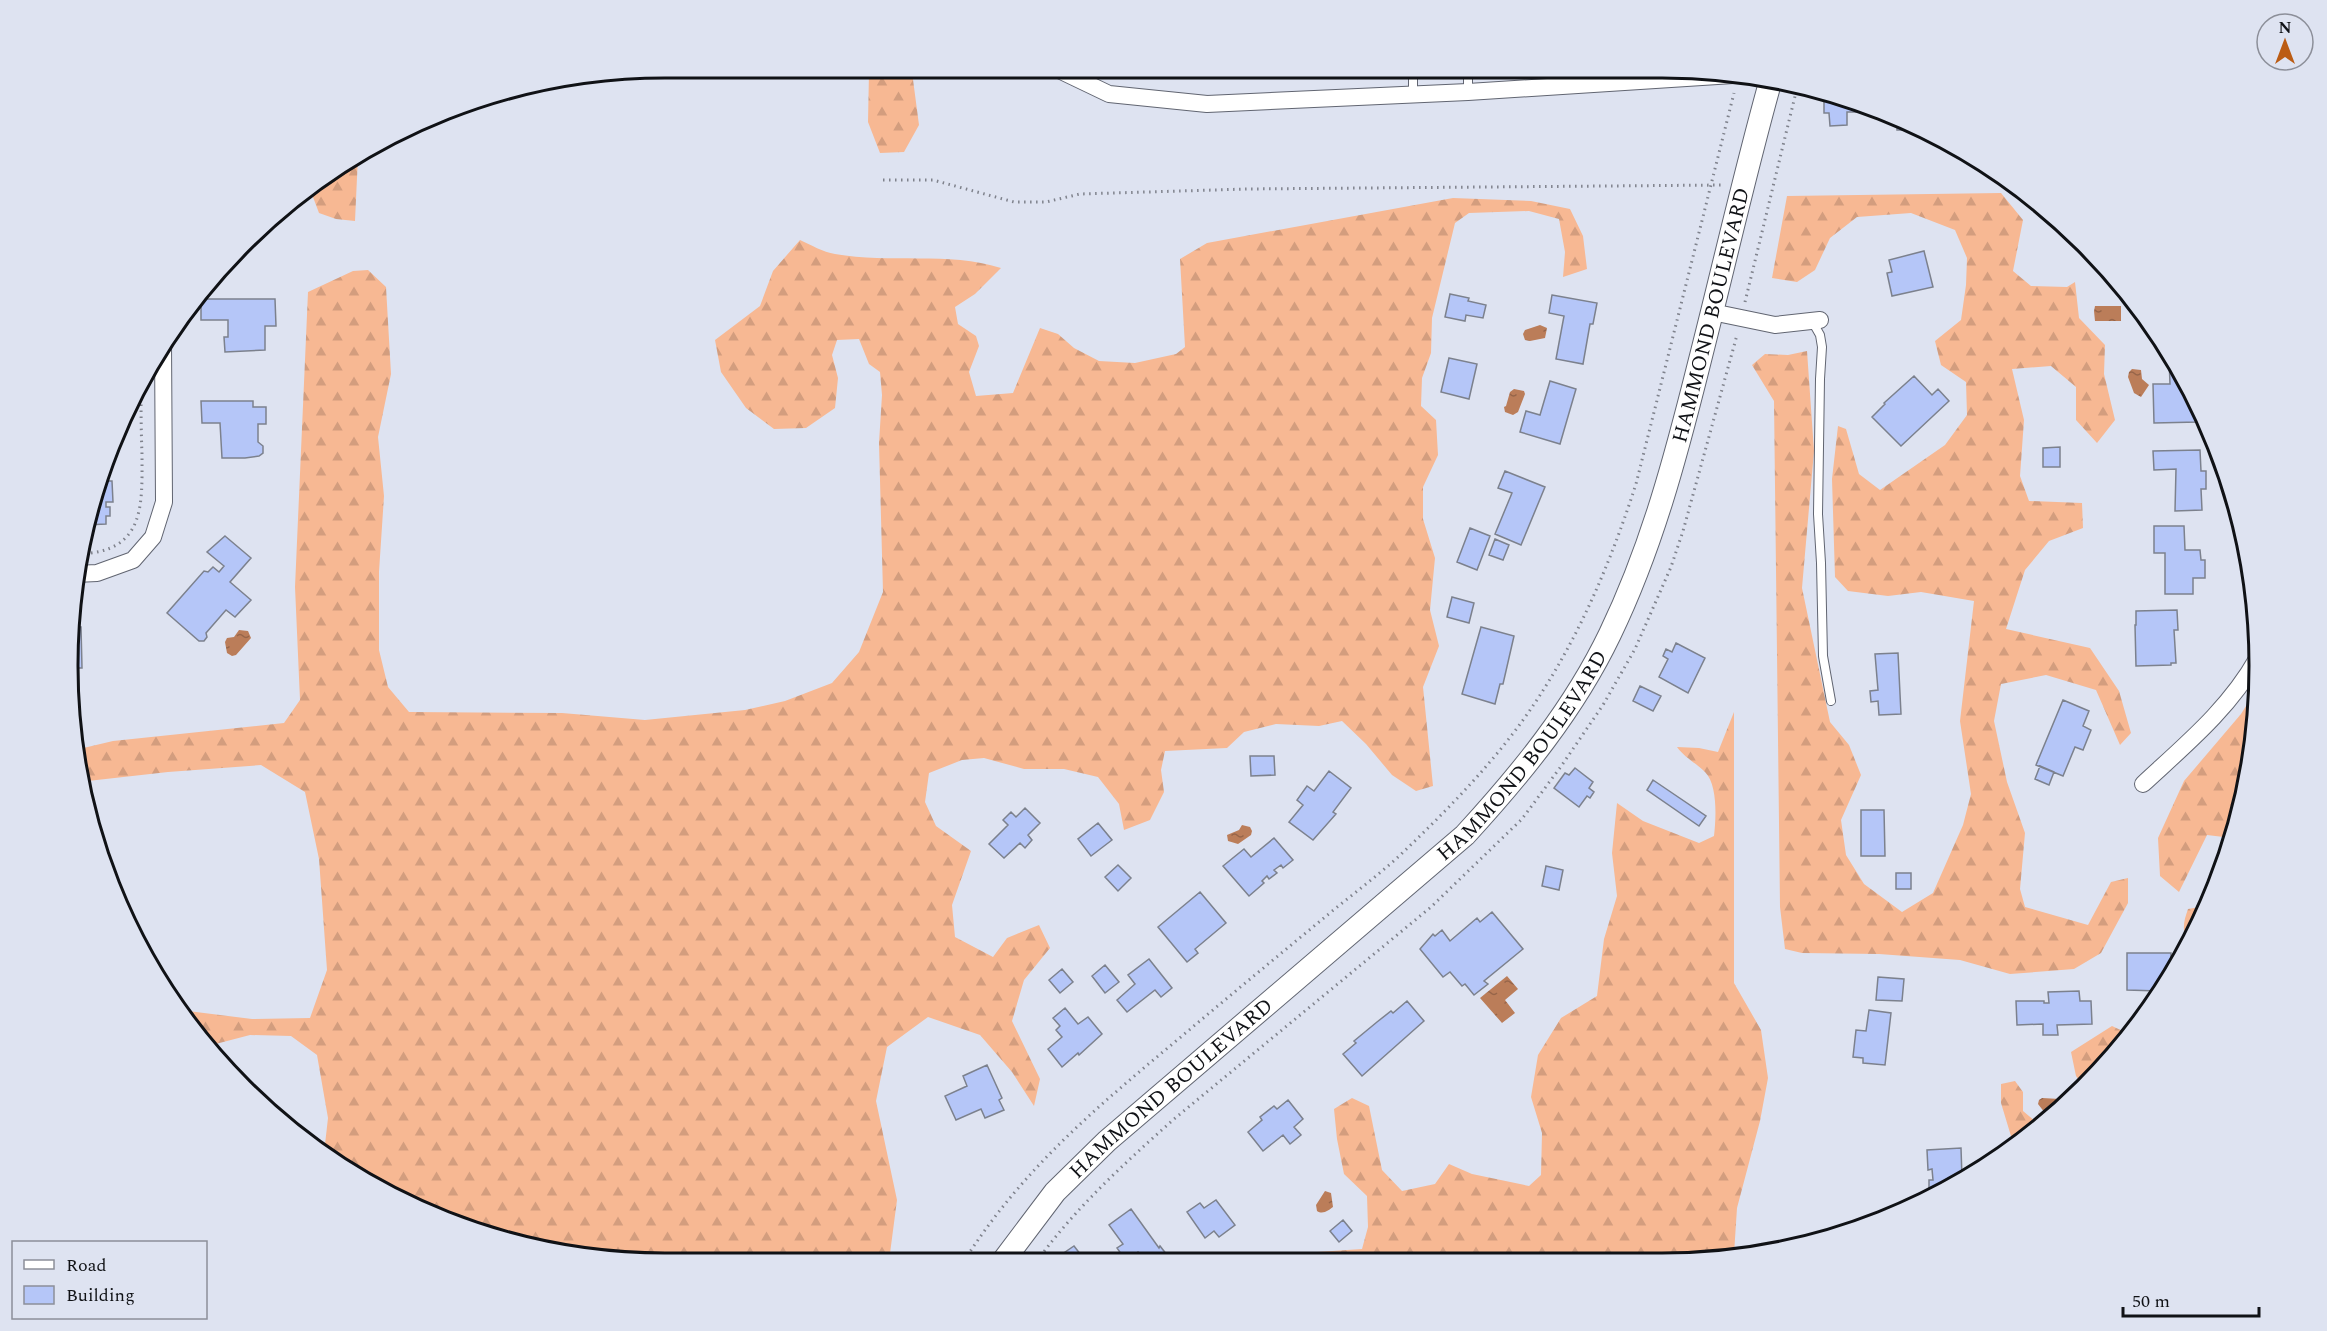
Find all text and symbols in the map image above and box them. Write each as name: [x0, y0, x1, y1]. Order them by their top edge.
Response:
north arrow: [2255, 12, 2315, 72]
text: N: [2278, 16, 2292, 40]
street label: HAMMOND BOULEVARD: [1664, 184, 1759, 447]
street label: HAMMOND BOULEVARD: [1430, 645, 1616, 869]
street label: HAMMOND BOULEVARD: [1062, 991, 1281, 1187]
legend: [12, 1241, 207, 1319]
text: Road: [66, 1252, 107, 1279]
scale bar: [2123, 1280, 2260, 1318]
text: Building: [66, 1282, 135, 1309]
text: 50 m: [2132, 1288, 2170, 1315]

